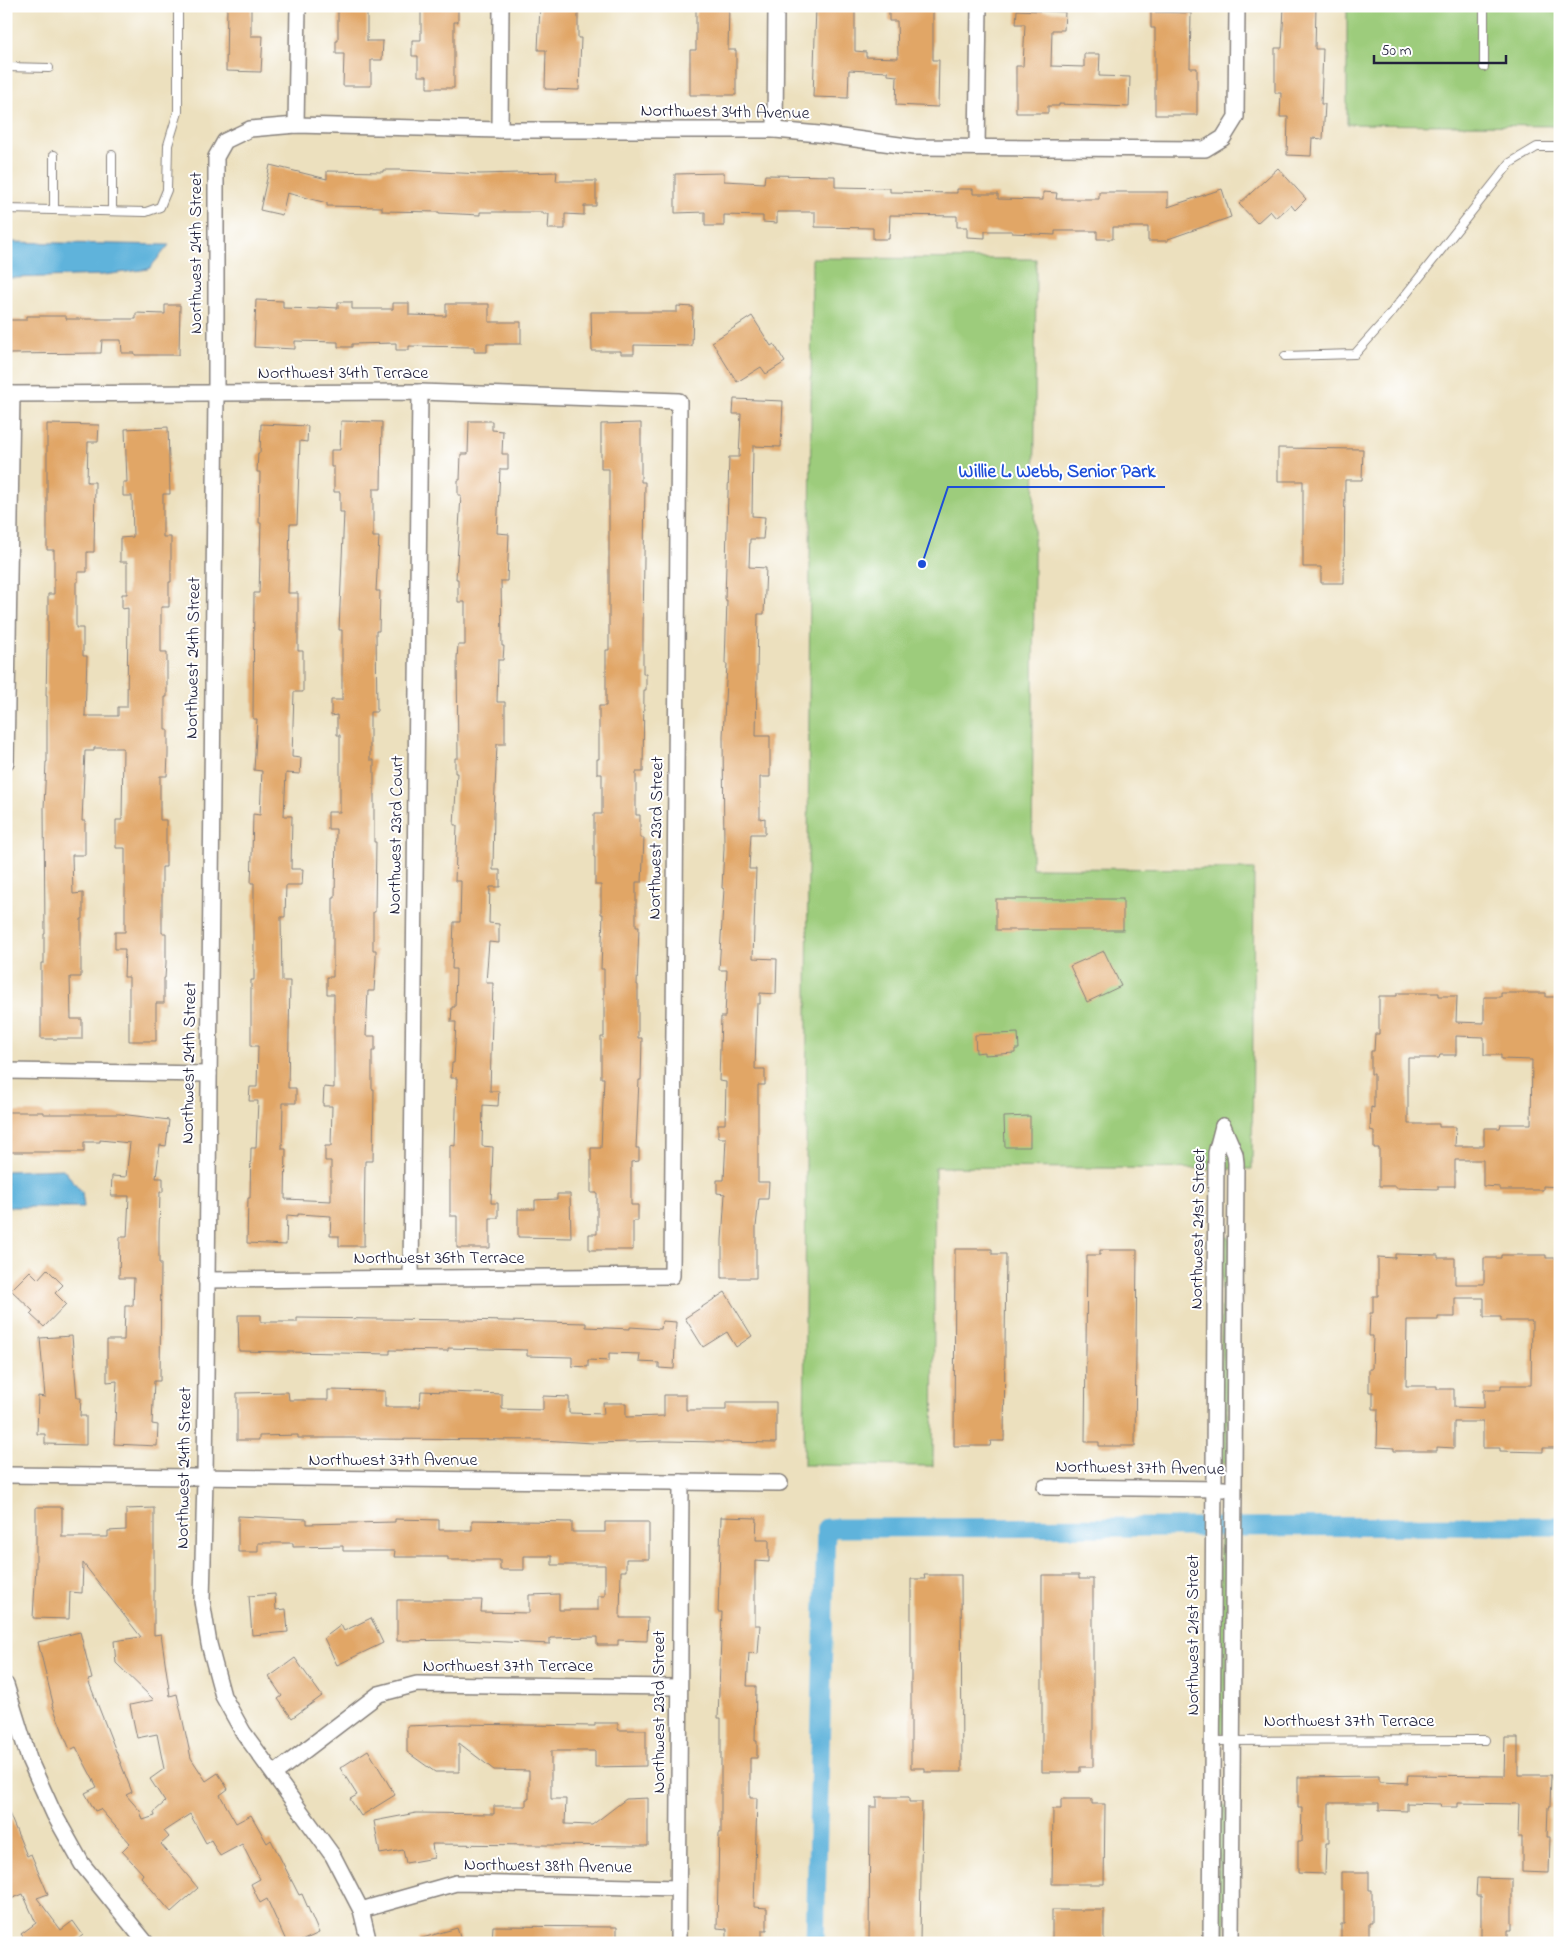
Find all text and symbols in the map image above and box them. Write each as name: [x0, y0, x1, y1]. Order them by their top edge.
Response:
scale bar: [1374, 32, 1506, 64]
text: 50 m: [1381, 40, 1412, 62]
street label: Northwest 34th Avenue: [640, 99, 811, 127]
street label: Northwest 24th Street: [184, 172, 210, 334]
street label: Northwest 34th Terrace: [258, 361, 429, 387]
callout: Willie L. Webb, Senior Park: [948, 453, 1165, 487]
text: Willie L. Webb, Senior Park: [959, 459, 1156, 486]
street label: Northwest 24th Street: [180, 577, 208, 739]
street label: Northwest 23rd Court: [383, 755, 411, 915]
street label: Northwest 23rd Street: [643, 756, 671, 920]
street label: Northwest 24th Street: [176, 982, 204, 1144]
street label: Northwest 21st Street: [1185, 1148, 1213, 1310]
street label: Northwest 36th Terrace: [353, 1246, 525, 1272]
street label: Northwest 24th Street: [171, 1387, 199, 1549]
street label: Northwest 37th Avenue: [308, 1448, 478, 1474]
street label: Northwest 37th Avenue: [1055, 1455, 1226, 1483]
street label: Northwest 21st Street: [1181, 1554, 1207, 1716]
street label: Northwest 23rd Street: [647, 1630, 673, 1794]
street label: Northwest 37th Terrace: [423, 1654, 594, 1680]
street label: Northwest 37th Terrace: [1264, 1709, 1435, 1735]
street label: Northwest 38th Avenue: [464, 1853, 633, 1881]

